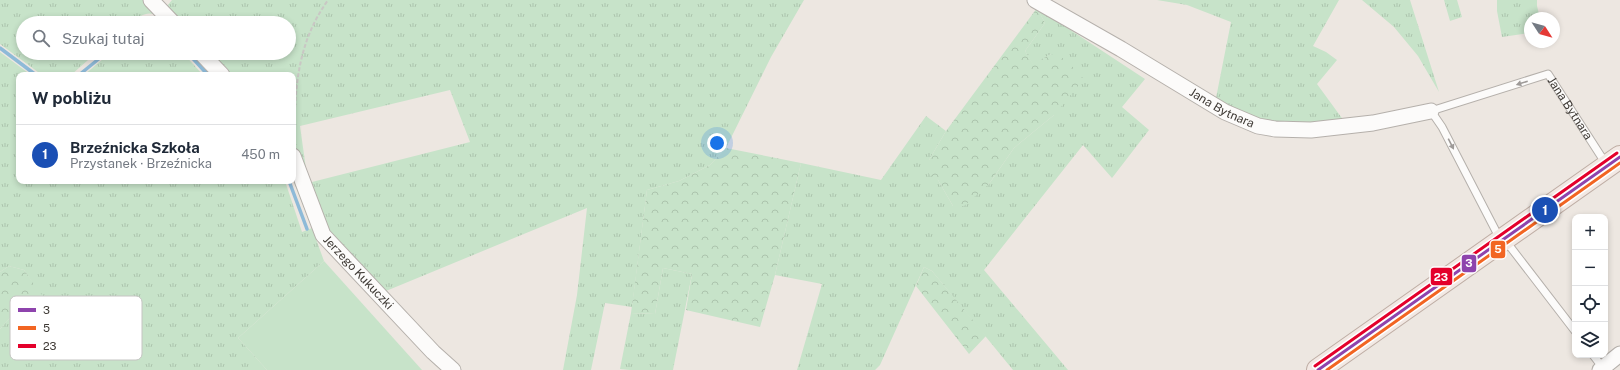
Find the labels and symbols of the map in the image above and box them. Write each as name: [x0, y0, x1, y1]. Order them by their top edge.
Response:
north arrow: [1524, 12, 1560, 48]
street label: Jana Bytnara: [1545, 74, 1595, 142]
one-way arrow: [1515, 80, 1527, 86]
street label: Jana Bytnara: [1187, 85, 1256, 131]
your location: [707, 133, 727, 153]
one-way arrow: [1448, 138, 1454, 150]
pin: 1: [1532, 195, 1558, 225]
street label: Jerzego Kukuczki: [320, 233, 396, 312]
line badge: 5: [1490, 240, 1506, 259]
text: 5: [1494, 243, 1502, 255]
line badge: 3: [1461, 254, 1477, 273]
text: 3: [1465, 257, 1473, 269]
line badge: 23: [1430, 267, 1453, 286]
text: 23: [1434, 271, 1448, 283]
legend: [10, 296, 142, 360]
text: 3: [43, 304, 50, 316]
text: 5: [43, 322, 50, 334]
text: 23: [43, 340, 57, 352]

